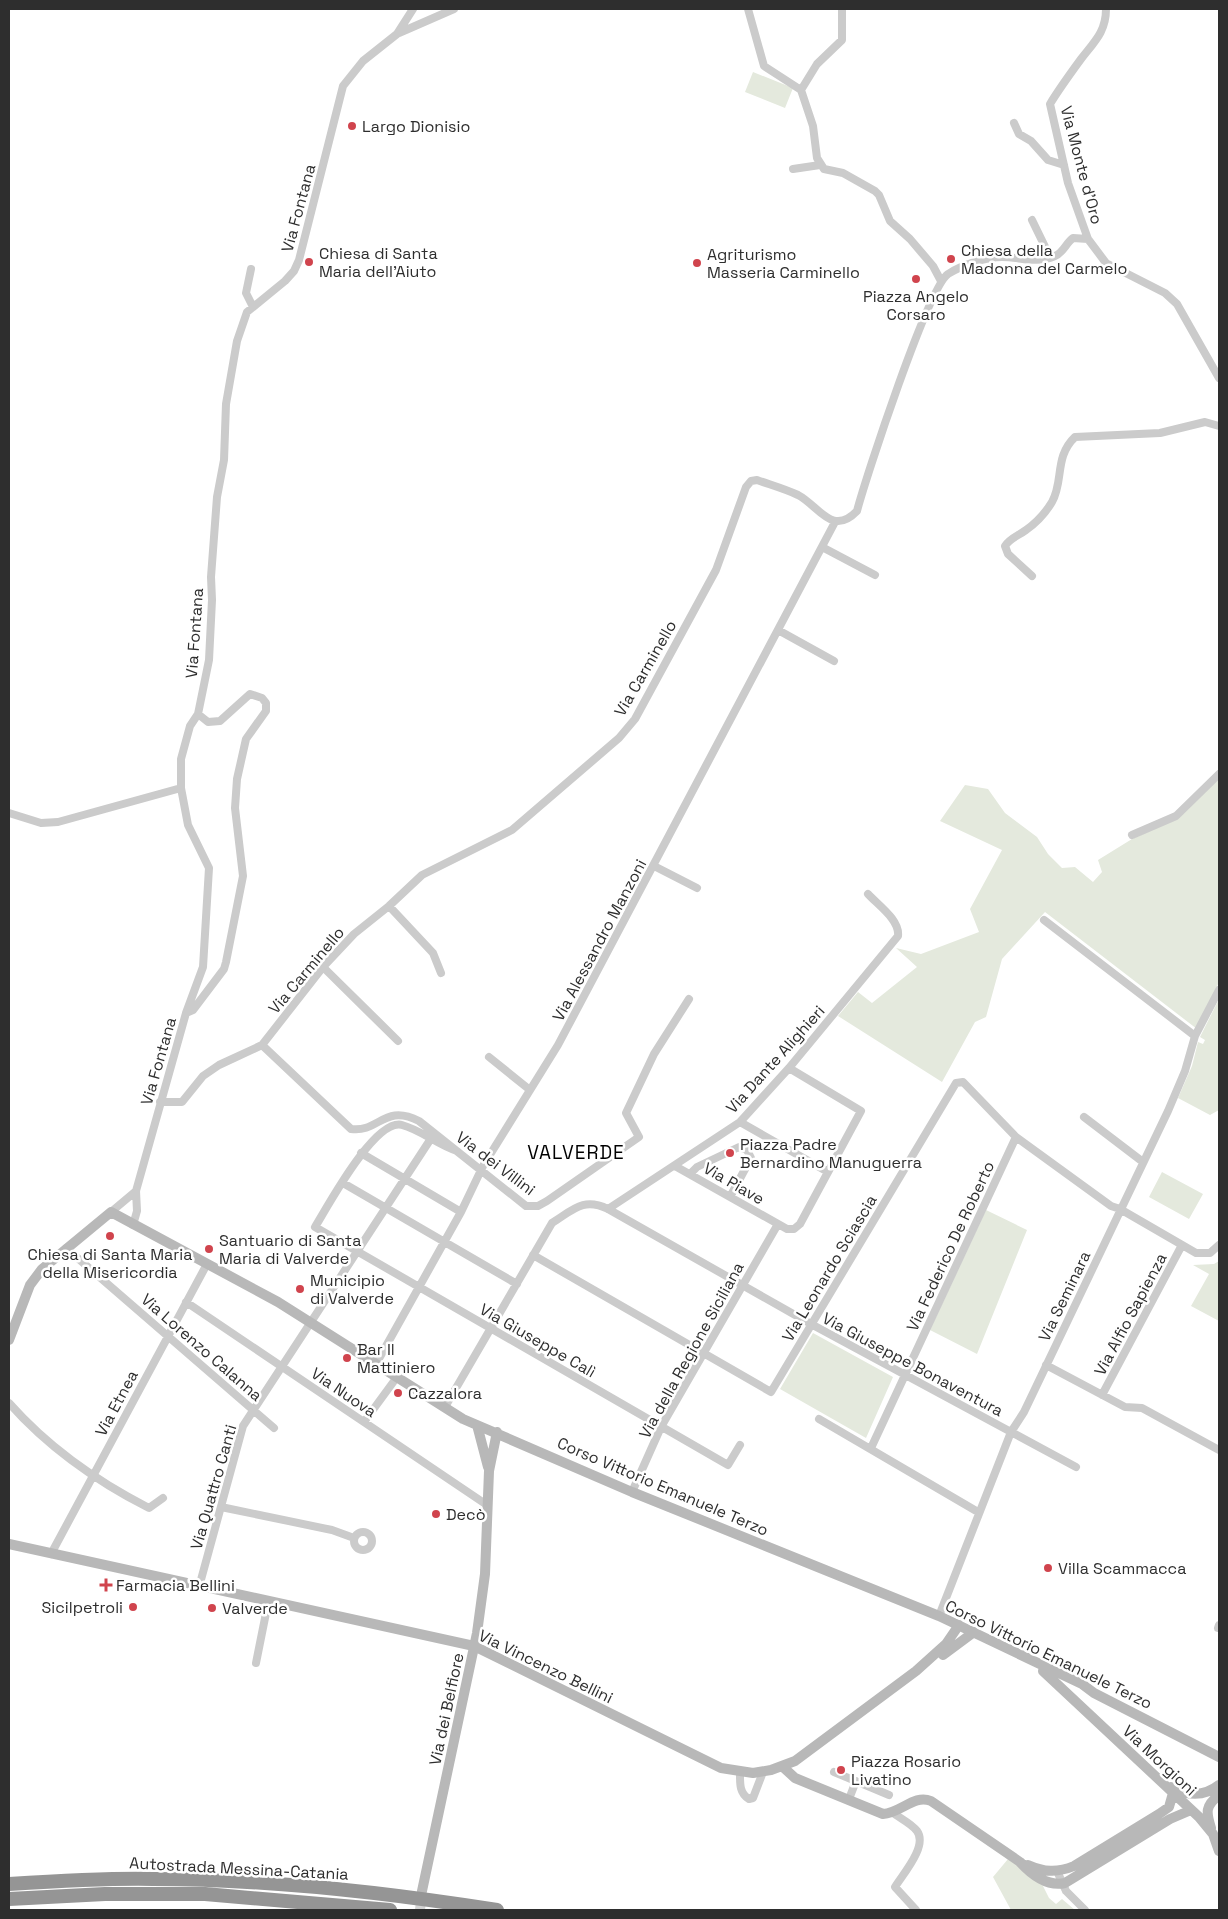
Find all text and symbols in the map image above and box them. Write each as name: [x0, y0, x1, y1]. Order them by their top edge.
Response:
street label: Via Monte d'Oro: [1056, 104, 1107, 227]
place label: Largo Dionisio: [362, 116, 470, 137]
marker: Largo Dionisio: [346, 120, 358, 132]
street label: Via Fontana: [277, 162, 320, 255]
place label: Chiesa della Madonna del Carmelo: [961, 240, 1127, 279]
place label: Chiesa di Santa Maria dell'Aiuto: [319, 243, 438, 282]
place label: Agriturismo Masseria Carminello: [707, 244, 860, 283]
marker: Chiesa della Madonna del Carmelo: [945, 253, 957, 265]
marker: Chiesa di Santa Maria dell'Aiuto: [303, 256, 315, 268]
marker: Agriturismo Masseria Carminello: [691, 257, 703, 269]
marker: Piazza Angelo Corsaro: [910, 273, 922, 285]
place label: Piazza Angelo Corsaro: [863, 286, 969, 325]
street label: Via Fontana: [181, 587, 208, 679]
street label: Via Carminello: [610, 617, 681, 720]
street label: Via Alessandro Manzoni: [548, 856, 651, 1025]
street label: Via Carminello: [264, 922, 349, 1018]
street label: Via Dante Alighieri: [721, 1001, 829, 1118]
street label: Via Fontana: [136, 1015, 181, 1108]
street label: Via dei Villini: [452, 1127, 540, 1200]
place label: Piazza Padre Bernardino Manuguerra: [740, 1134, 922, 1173]
district label: VALVERDE: [527, 1140, 625, 1165]
marker: Piazza Padre Bernardino Manuguerra: [724, 1147, 736, 1159]
street label: Via Piave: [699, 1158, 768, 1209]
street label: Via Federico De Roberto: [902, 1158, 999, 1335]
street label: Via Leonardo Sciascia: [777, 1191, 882, 1346]
marker: Chiesa di Santa Maria della Misericordia: [104, 1230, 116, 1242]
place label: Santuario di Santa Maria di Valverde: [219, 1230, 361, 1269]
marker: Santuario di Santa Maria di Valverde: [203, 1243, 215, 1255]
place label: Chiesa di Santa Maria della Misericordia: [28, 1244, 192, 1283]
street label: Via Seminara: [1034, 1248, 1095, 1345]
street label: Via Alfio Sapienza: [1089, 1249, 1172, 1379]
street label: Via della Regione Siciliana: [634, 1258, 749, 1442]
place label: Municipio di Valverde: [310, 1270, 394, 1309]
marker: Municipio di Valverde: [294, 1283, 306, 1295]
street label: Via Lorenzo Calanna: [137, 1289, 267, 1406]
street label: Via Giuseppe Calì: [476, 1299, 600, 1382]
street label: Via Giuseppe Bonaventura: [819, 1308, 1007, 1421]
place label: Bar Il Mattiniero: [357, 1339, 435, 1378]
marker: Bar Il Mattiniero: [341, 1352, 353, 1364]
street label: Via Nuova: [307, 1363, 381, 1422]
street label: Via Etnea: [90, 1367, 143, 1440]
place label: Cazzalora: [408, 1383, 482, 1404]
marker: Cazzalora: [392, 1387, 404, 1399]
street label: Via Quattro Canti: [186, 1422, 241, 1552]
street label: Corso Vittorio Emanuele Terzo: [554, 1432, 772, 1541]
place label: Decò: [446, 1504, 486, 1525]
marker: Decò: [430, 1508, 442, 1520]
place label: Villa Scammacca: [1058, 1558, 1186, 1579]
marker: Villa Scammacca: [1042, 1562, 1054, 1574]
place label: Farmacia Bellini: [116, 1575, 235, 1596]
marker: Farmacia Bellini: [100, 1579, 112, 1591]
street label: Corso Vittorio Emanuele Terzo: [942, 1595, 1156, 1714]
place label: Sicilpetroli: [42, 1597, 123, 1618]
place label: Valverde: [222, 1598, 288, 1619]
marker: Sicilpetroli: [127, 1601, 139, 1613]
marker: Valverde: [206, 1602, 218, 1614]
street label: Via Vincenzo Bellini: [475, 1625, 616, 1708]
street label: Via dei Belfiore: [424, 1651, 469, 1767]
street label: Via Morgioni: [1118, 1720, 1201, 1800]
place label: Piazza Rosario Livatino: [851, 1751, 961, 1790]
marker: Piazza Rosario Livatino: [835, 1764, 847, 1776]
street label: Autostrada Messina-Catania: [129, 1852, 349, 1885]

